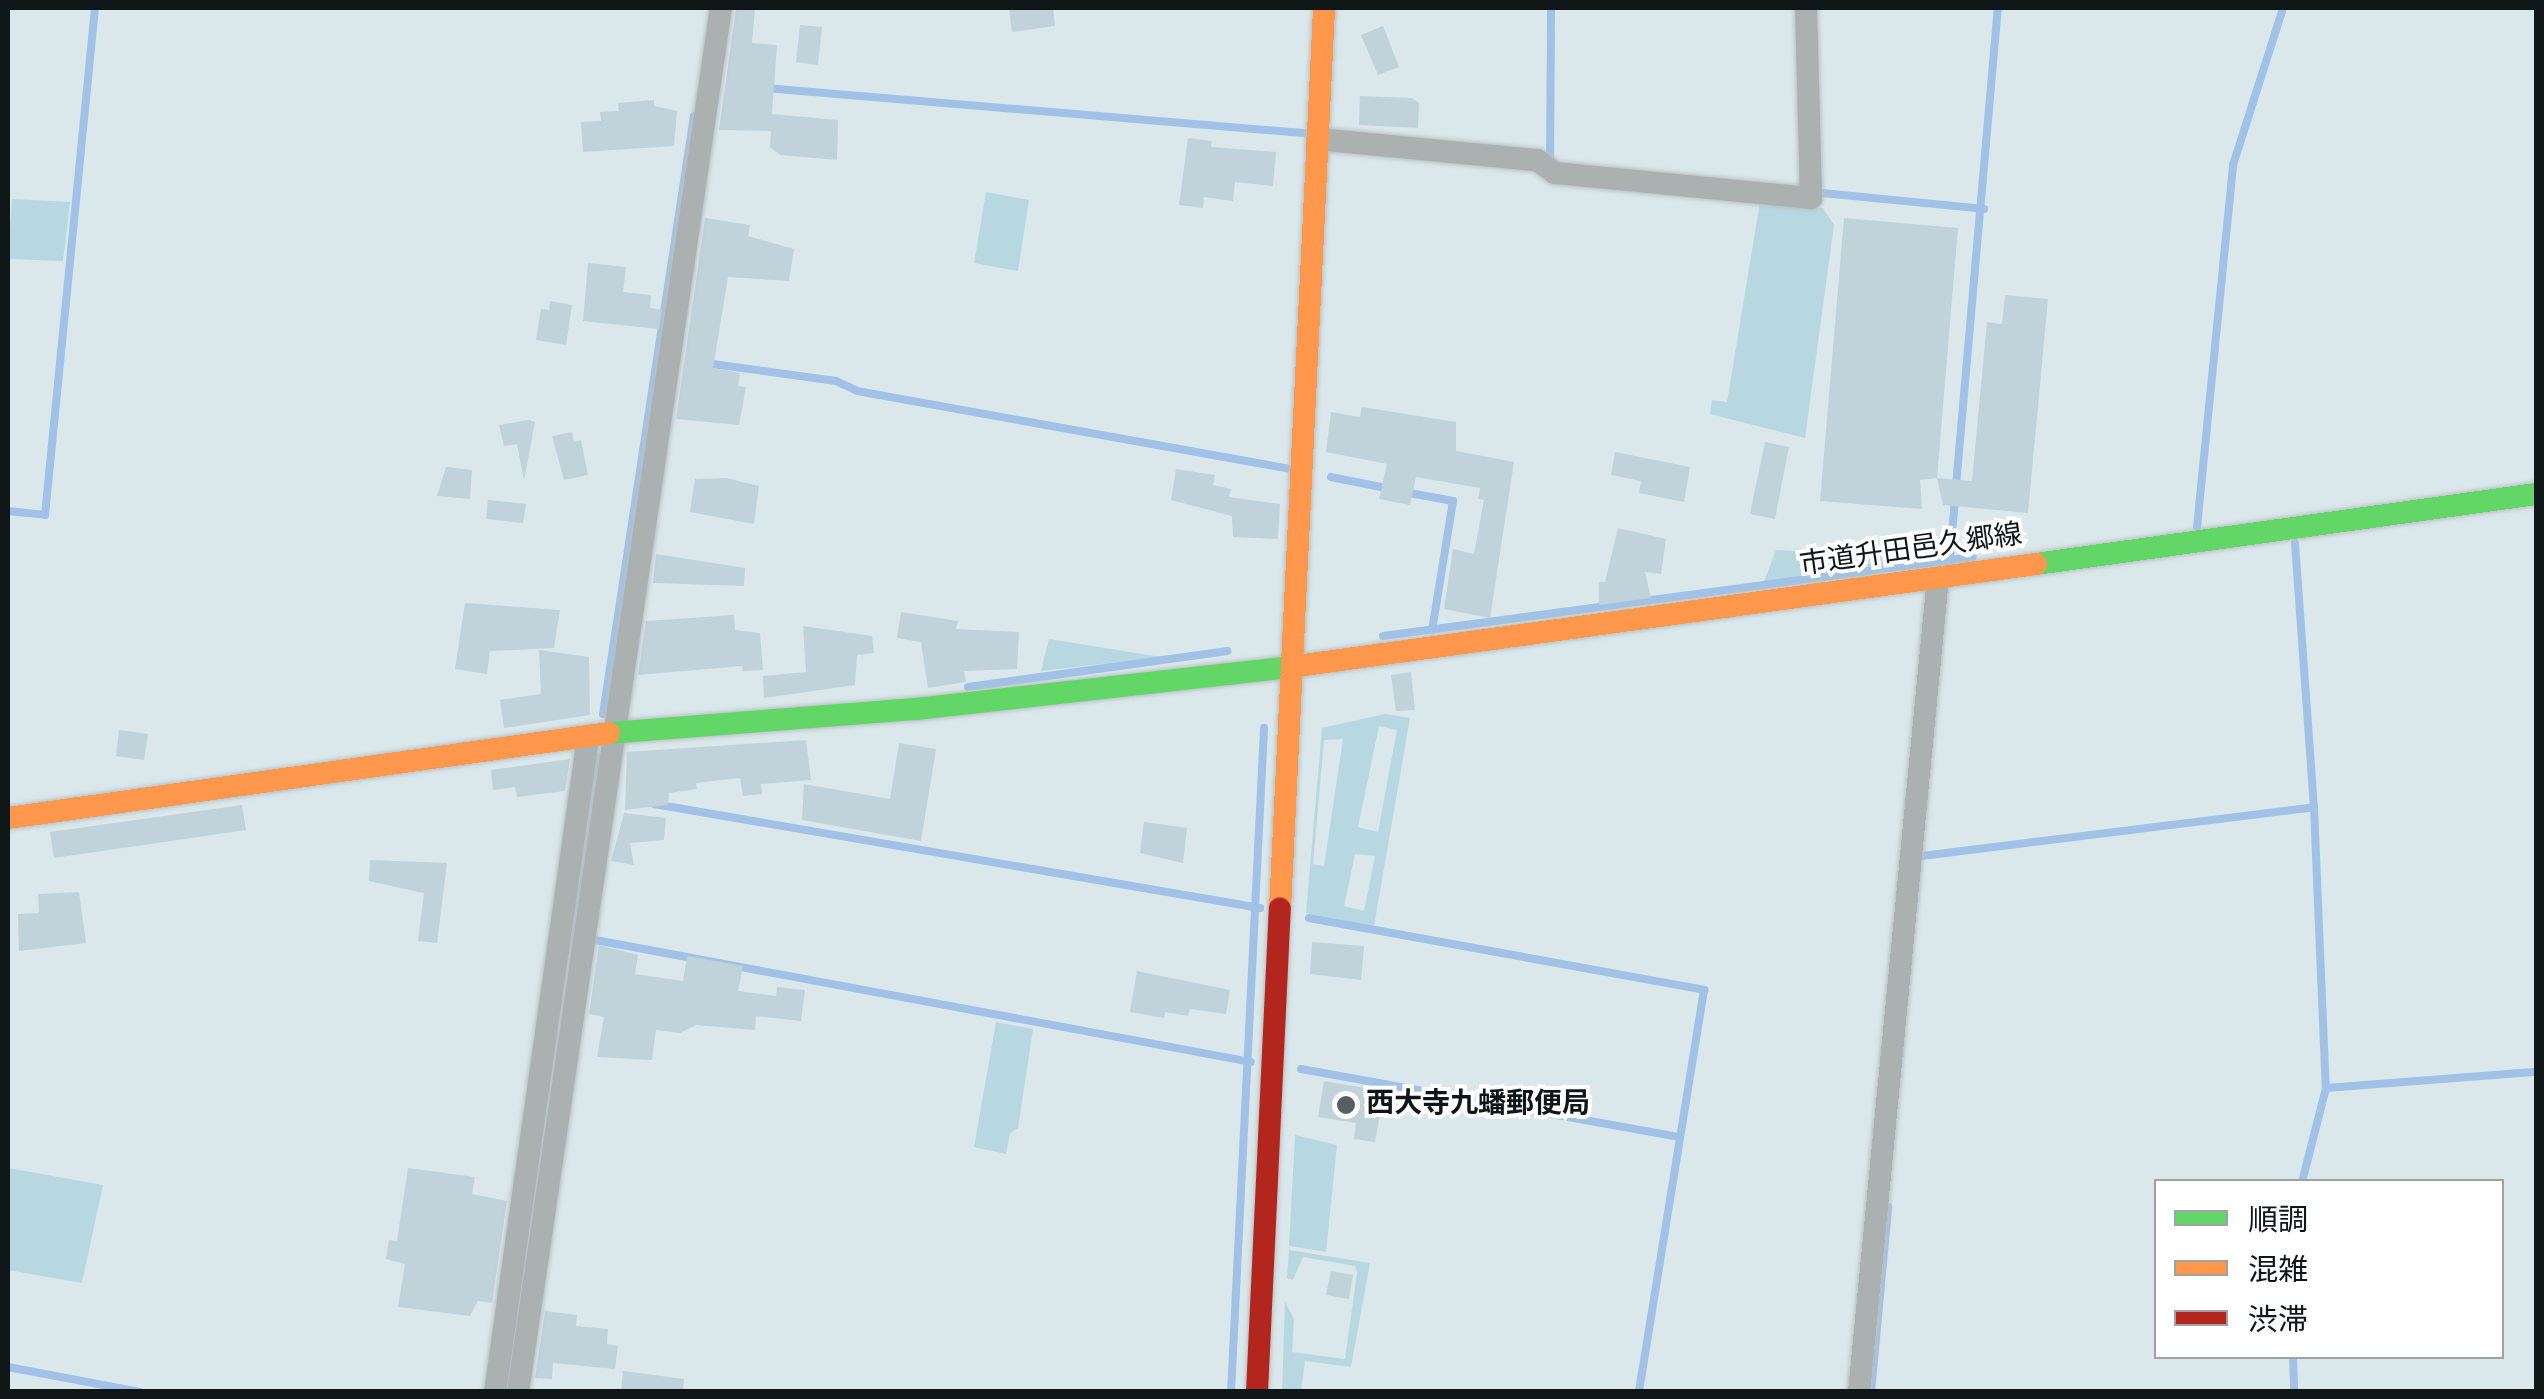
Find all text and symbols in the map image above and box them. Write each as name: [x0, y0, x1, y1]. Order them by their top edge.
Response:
street label: 市道升田邑久郷線: [1798, 519, 2024, 583]
place label: 西大寺九蟠郵便局: [1366, 1088, 1590, 1122]
marker: 西大寺九蟠郵便局: [1335, 1094, 1357, 1116]
legend: [2154, 1179, 2504, 1359]
text: 順調: [2248, 1204, 2308, 1241]
text: 混雑: [2248, 1254, 2308, 1291]
text: 渋滞: [2248, 1304, 2308, 1341]

